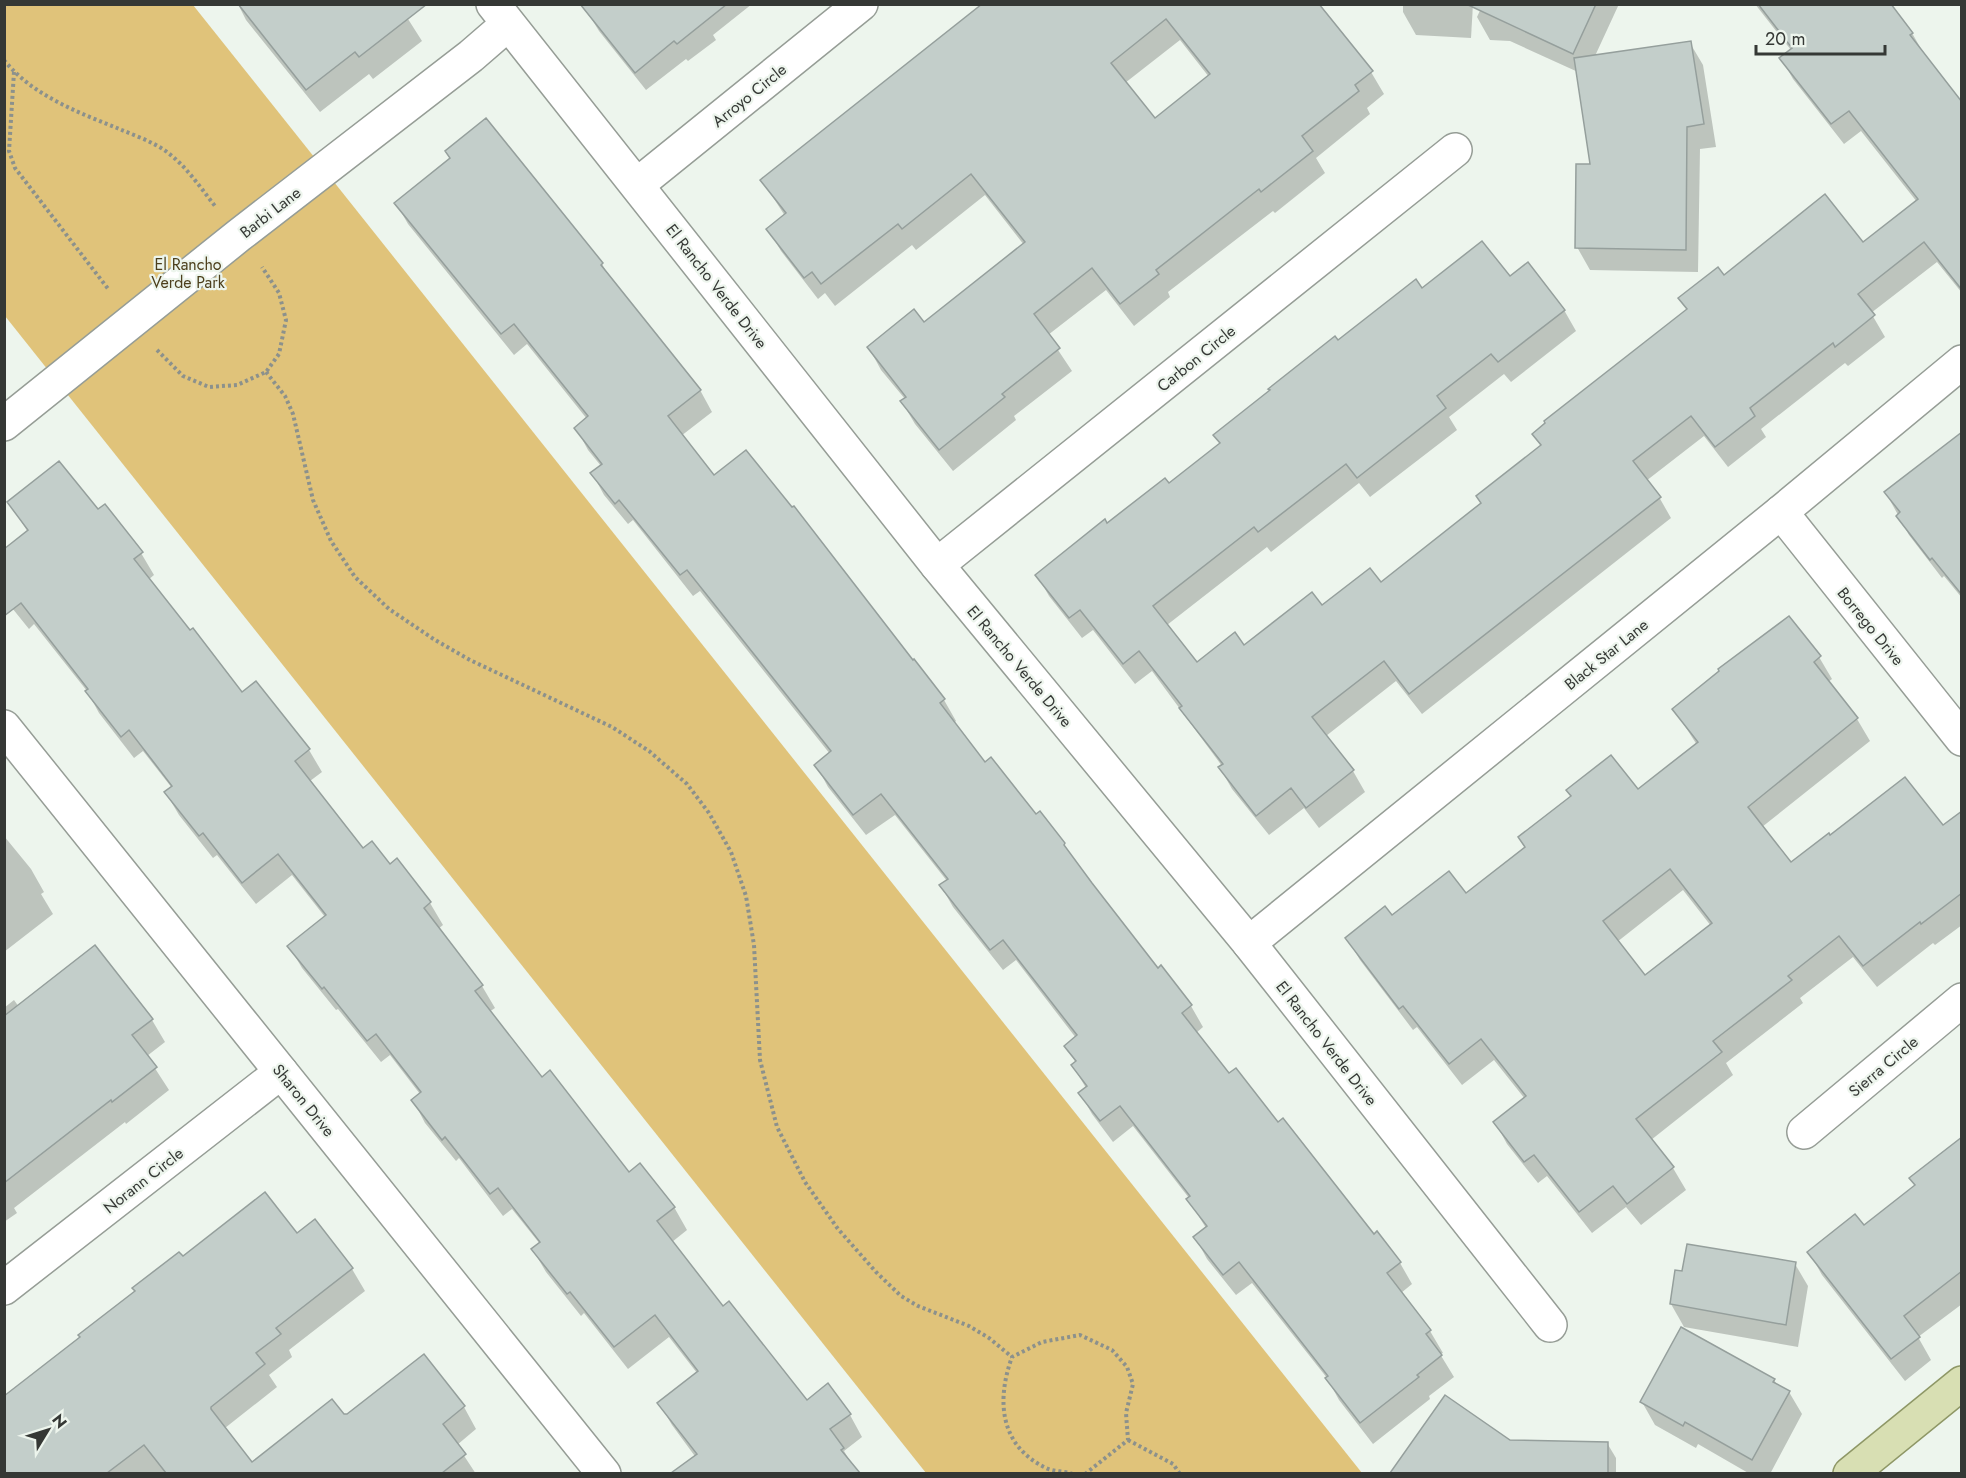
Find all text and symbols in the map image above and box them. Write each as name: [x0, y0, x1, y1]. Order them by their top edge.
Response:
scale bar: [1756, 18, 1885, 56]
text: 20 m: [1765, 26, 1805, 52]
street label: Arroyo Circle: [707, 58, 792, 133]
street label: Barbi Lane: [235, 181, 306, 244]
street label: El Rancho Verde Drive: [661, 219, 773, 354]
park label: El Rancho Verde Park: [151, 253, 226, 294]
street label: Carbon Circle: [1152, 320, 1241, 397]
street label: Borrego Drive: [1832, 582, 1909, 670]
street label: El Rancho Verde Drive: [962, 600, 1077, 732]
street label: Black Star Lane: [1559, 613, 1653, 695]
street label: El Rancho Verde Drive: [1271, 976, 1383, 1111]
street label: Sierra Circle: [1844, 1030, 1923, 1102]
street label: Sharon Drive: [267, 1059, 340, 1142]
street label: Norann Circle: [98, 1142, 188, 1219]
north arrow: [18, 1400, 78, 1460]
text: N: [46, 1409, 72, 1433]

